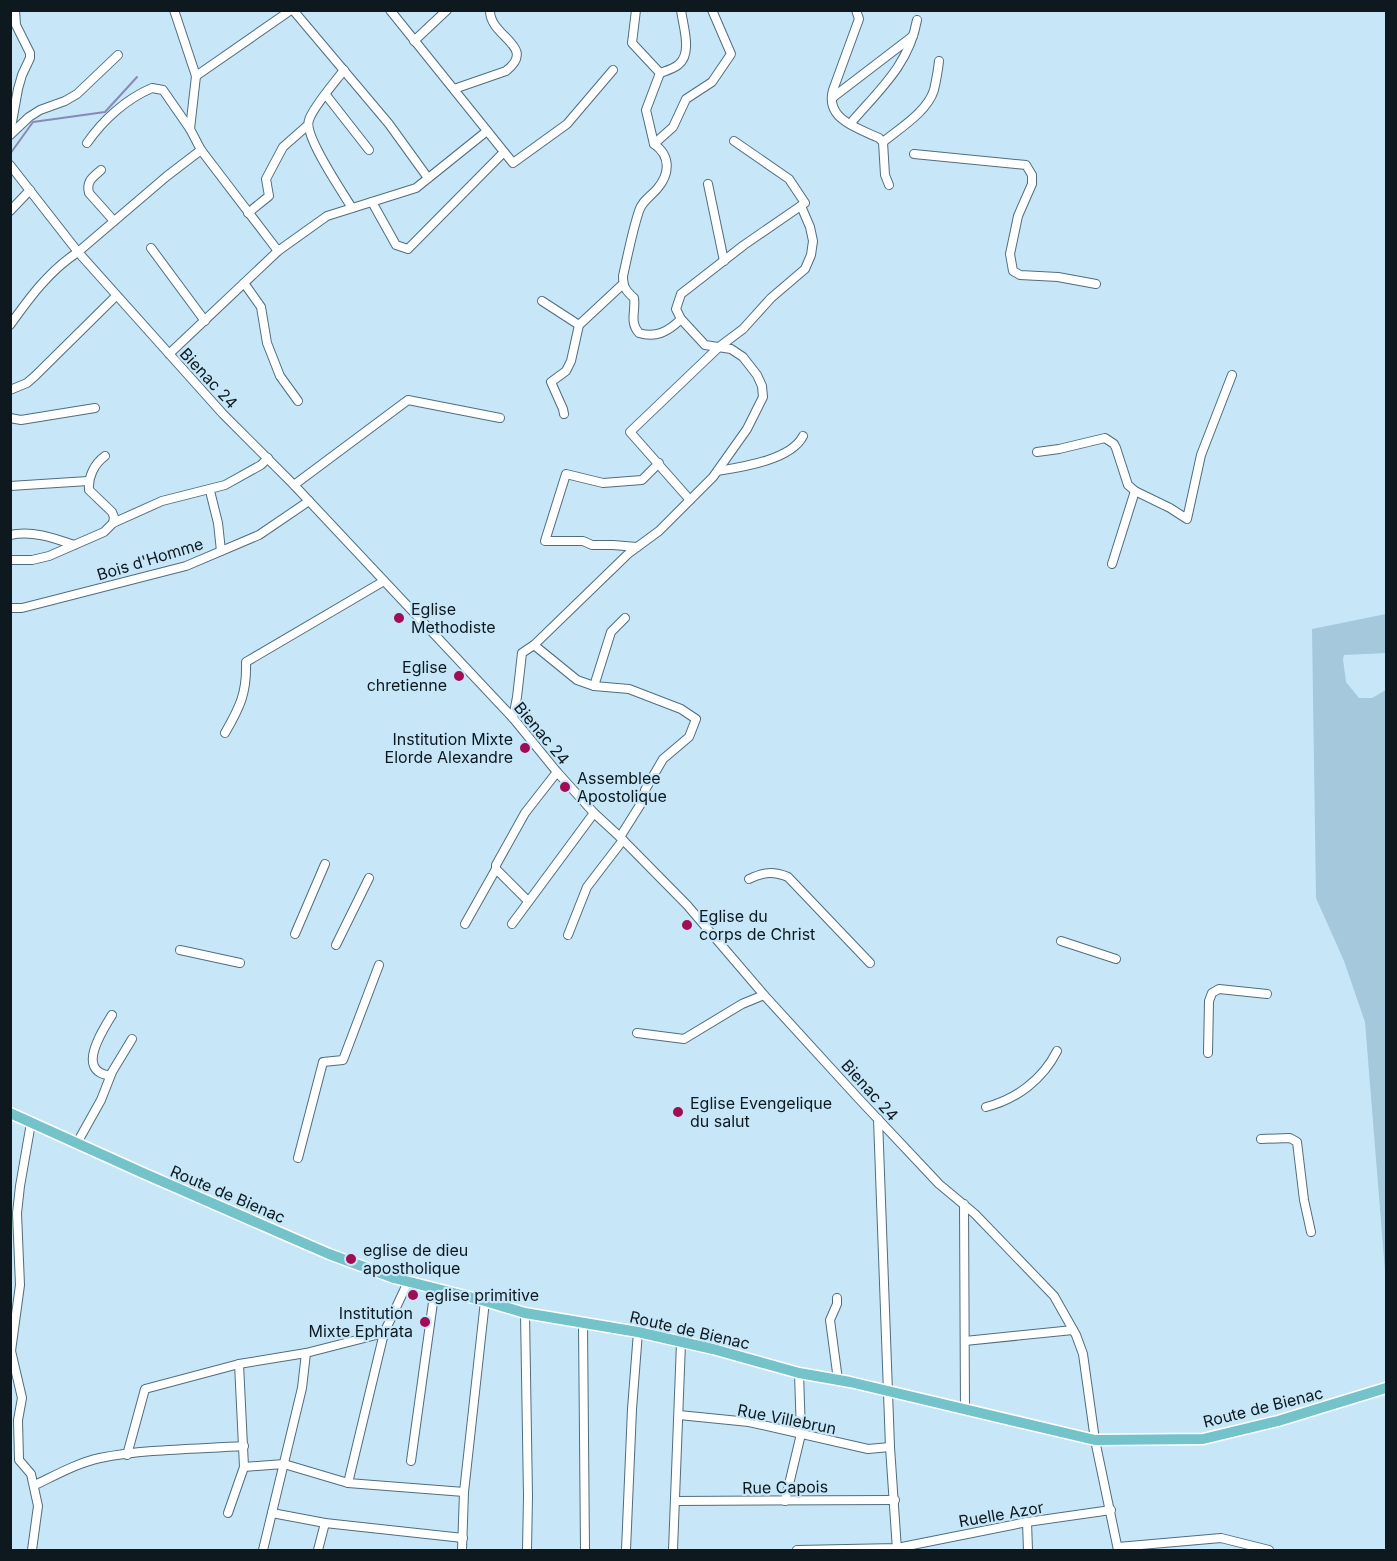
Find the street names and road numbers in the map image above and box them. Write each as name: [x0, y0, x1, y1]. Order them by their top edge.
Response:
street label: Bienac 24: [176, 344, 242, 412]
street label: Bois d'Homme: [94, 533, 206, 585]
street label: Bienac 24: [510, 698, 574, 768]
street label: Bienac 24: [837, 1055, 903, 1125]
street label: Route de Bienac: [168, 1161, 288, 1227]
street label: Route de Bienac: [628, 1306, 752, 1354]
street label: Route de Bienac: [1201, 1382, 1325, 1432]
street label: Rue Villebrun: [736, 1400, 838, 1438]
street label: Rue Capois: [742, 1476, 828, 1498]
street label: Ruelle Azor: [957, 1497, 1045, 1531]

